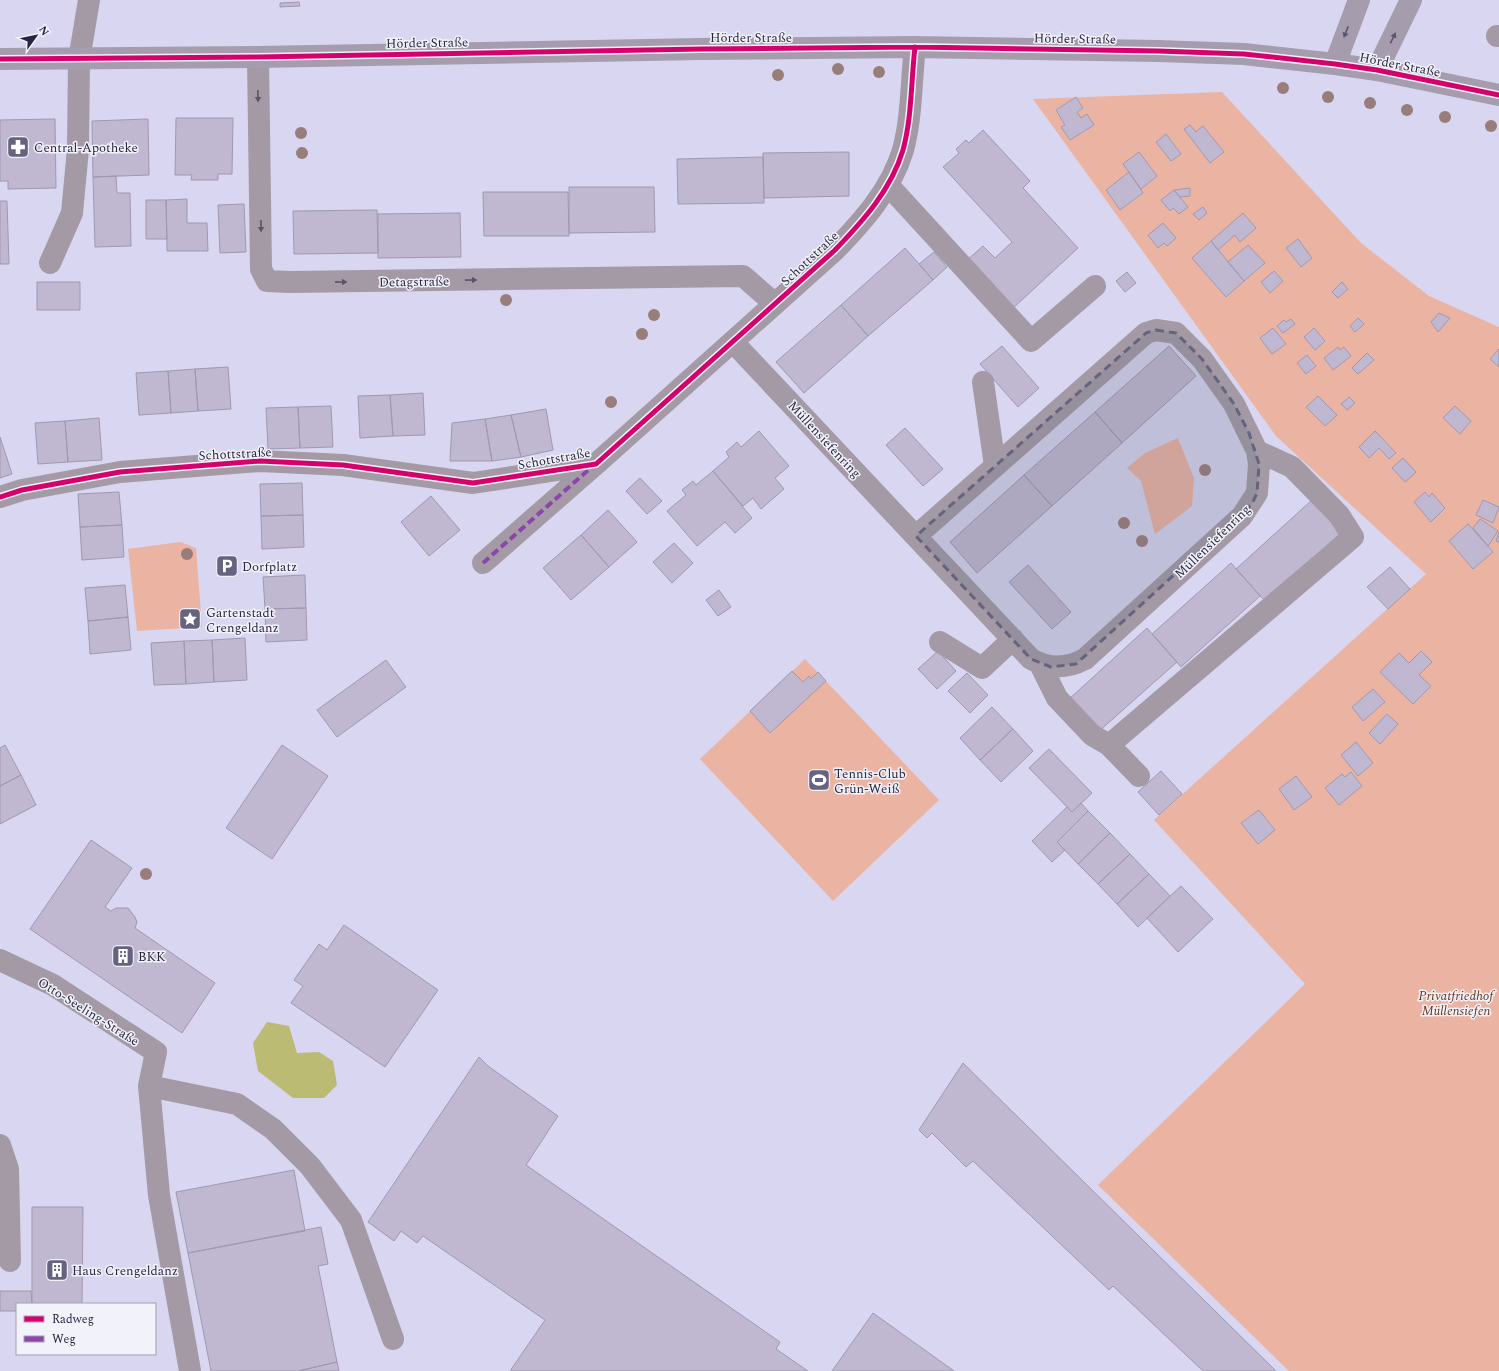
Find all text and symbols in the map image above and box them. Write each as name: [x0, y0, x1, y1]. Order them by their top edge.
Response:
north arrow: [16, 16, 56, 56]
text: N: [34, 22, 54, 39]
one-way arrow: [1343, 26, 1349, 38]
street label: Hörder Straße: [710, 28, 792, 48]
street label: Hörder Straße: [1034, 28, 1116, 50]
street label: Hörder Straße: [386, 32, 468, 54]
one-way arrow: [1390, 32, 1396, 44]
street label: Hörder Straße: [1358, 47, 1442, 83]
one-way arrow: [255, 90, 262, 102]
pharmacy icon: Central-Apotheke: [5, 134, 31, 160]
place label: Central-Apotheke: [34, 138, 138, 158]
one-way arrow: [258, 220, 264, 233]
street label: Schottstraße: [776, 226, 843, 291]
street label: Detagstraße: [379, 271, 449, 293]
one-way arrow: [465, 277, 478, 283]
one-way arrow: [335, 279, 348, 285]
street label: Müllensiefenring: [783, 397, 865, 483]
street label: Schottstraße: [198, 442, 272, 466]
street label: Schottstraße: [516, 443, 592, 475]
street label: Müllensiefenring: [1170, 500, 1255, 583]
parking icon: Dorfplatz: [214, 553, 240, 579]
place label: Dorfplatz: [242, 557, 297, 577]
place label: Gartenstadt Crengeldanz: [206, 603, 279, 638]
place icon: Gartenstadt Crengeldanz: [177, 606, 203, 632]
place label: Tennis-Club Grün-Weiß: [834, 764, 906, 799]
sports icon: Tennis-Club Grün-Weiß: [806, 767, 832, 793]
building icon: BKK: [110, 943, 136, 969]
place label: BKK: [138, 947, 166, 967]
street label: Otto-Seeling-Straße: [34, 973, 143, 1051]
park label: Privatfriedhof Müllensiefen: [1419, 986, 1495, 1021]
building icon: Haus Crengeldanz: [44, 1257, 70, 1283]
place label: Haus Crengeldanz: [72, 1261, 178, 1281]
legend: [16, 1303, 156, 1355]
text: Radweg: [52, 1310, 94, 1329]
text: Weg: [52, 1330, 76, 1349]

